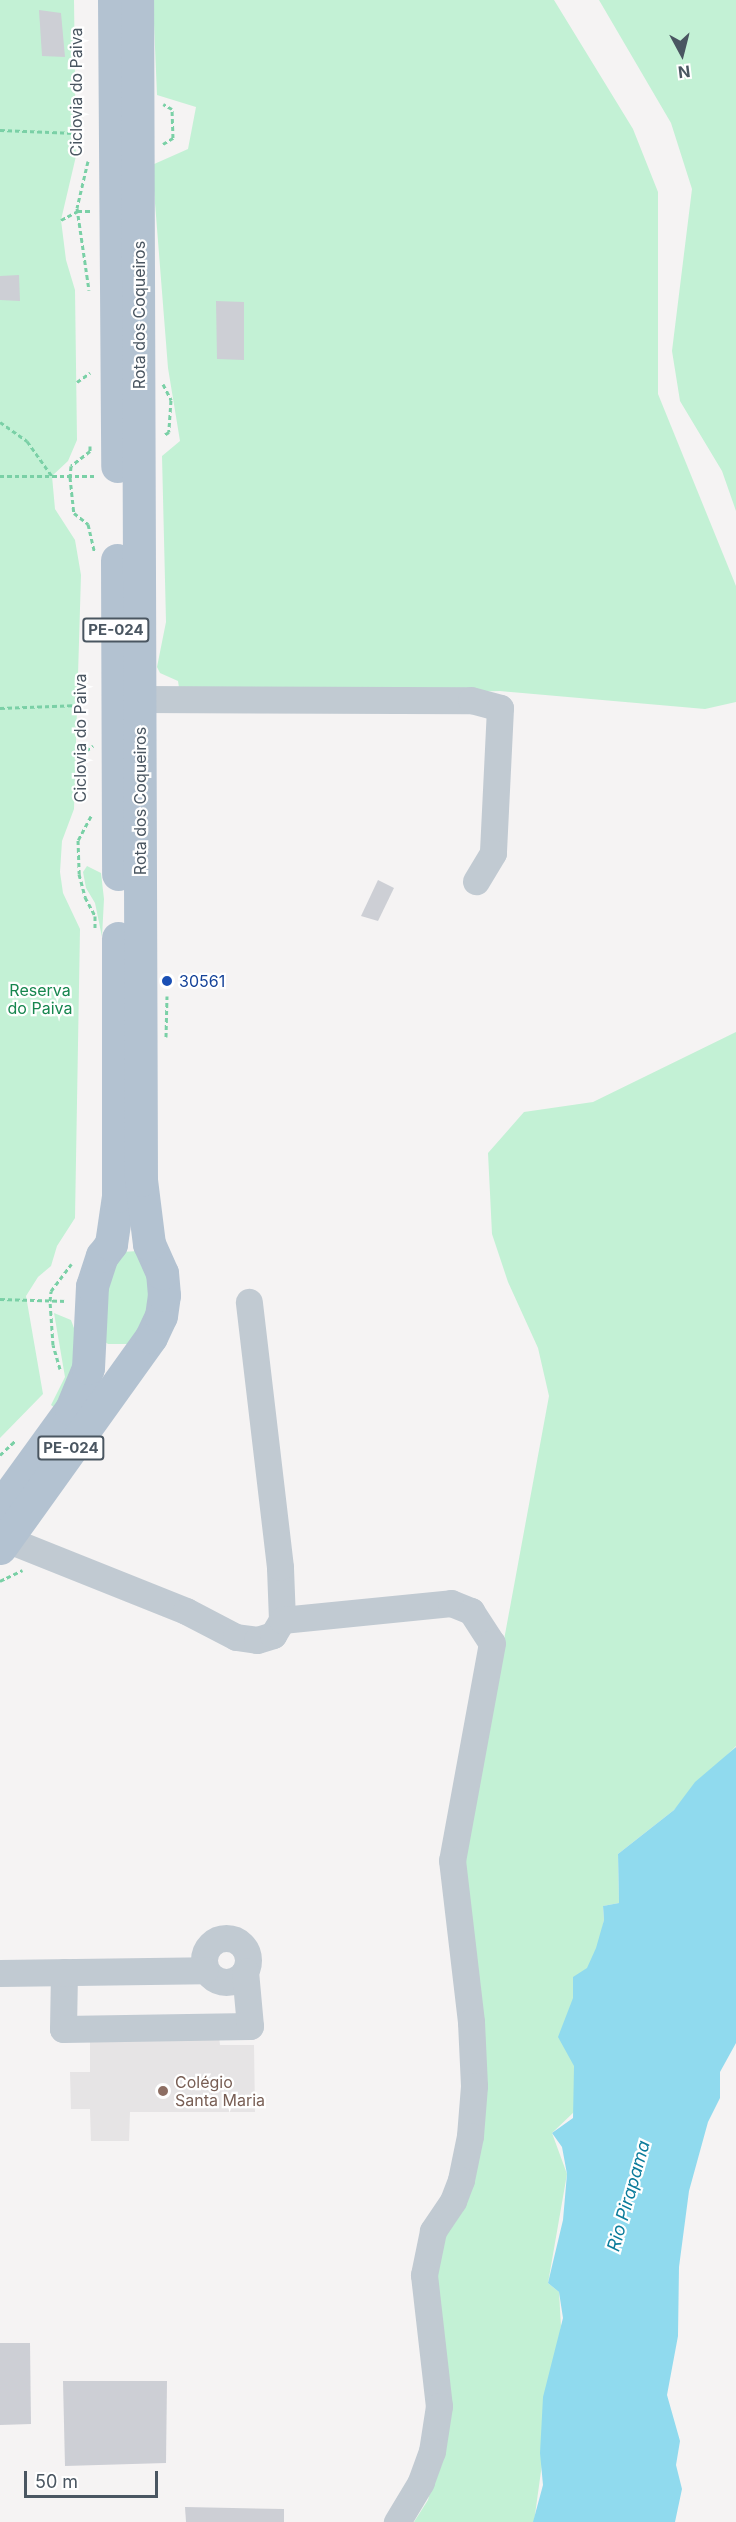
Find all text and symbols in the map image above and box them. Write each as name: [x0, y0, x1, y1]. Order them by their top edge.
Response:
north arrow: [652, 24, 712, 84]
street label: Ciclovia do Paiva: [66, 27, 86, 157]
text: N: [677, 61, 691, 83]
street label: Rota dos Coqueiros: [129, 241, 149, 389]
road number: PE-024: [82, 618, 150, 642]
street label: Ciclovia do Paiva: [70, 673, 90, 803]
street label: Rota dos Coqueiros: [130, 727, 150, 875]
place label: 30561: [179, 971, 225, 991]
marker: 30561: [160, 974, 174, 988]
park label: Reserva do Paiva: [8, 980, 72, 1018]
road number: PE-024: [36, 1436, 106, 1460]
place label: Colégio Santa Maria: [175, 2072, 265, 2110]
marker: Colégio Santa Maria: [156, 2084, 170, 2098]
water label: Rio Pirapama: [603, 2138, 655, 2254]
scale bar: [27, 2459, 160, 2497]
text: 50 m: [35, 2471, 78, 2492]

